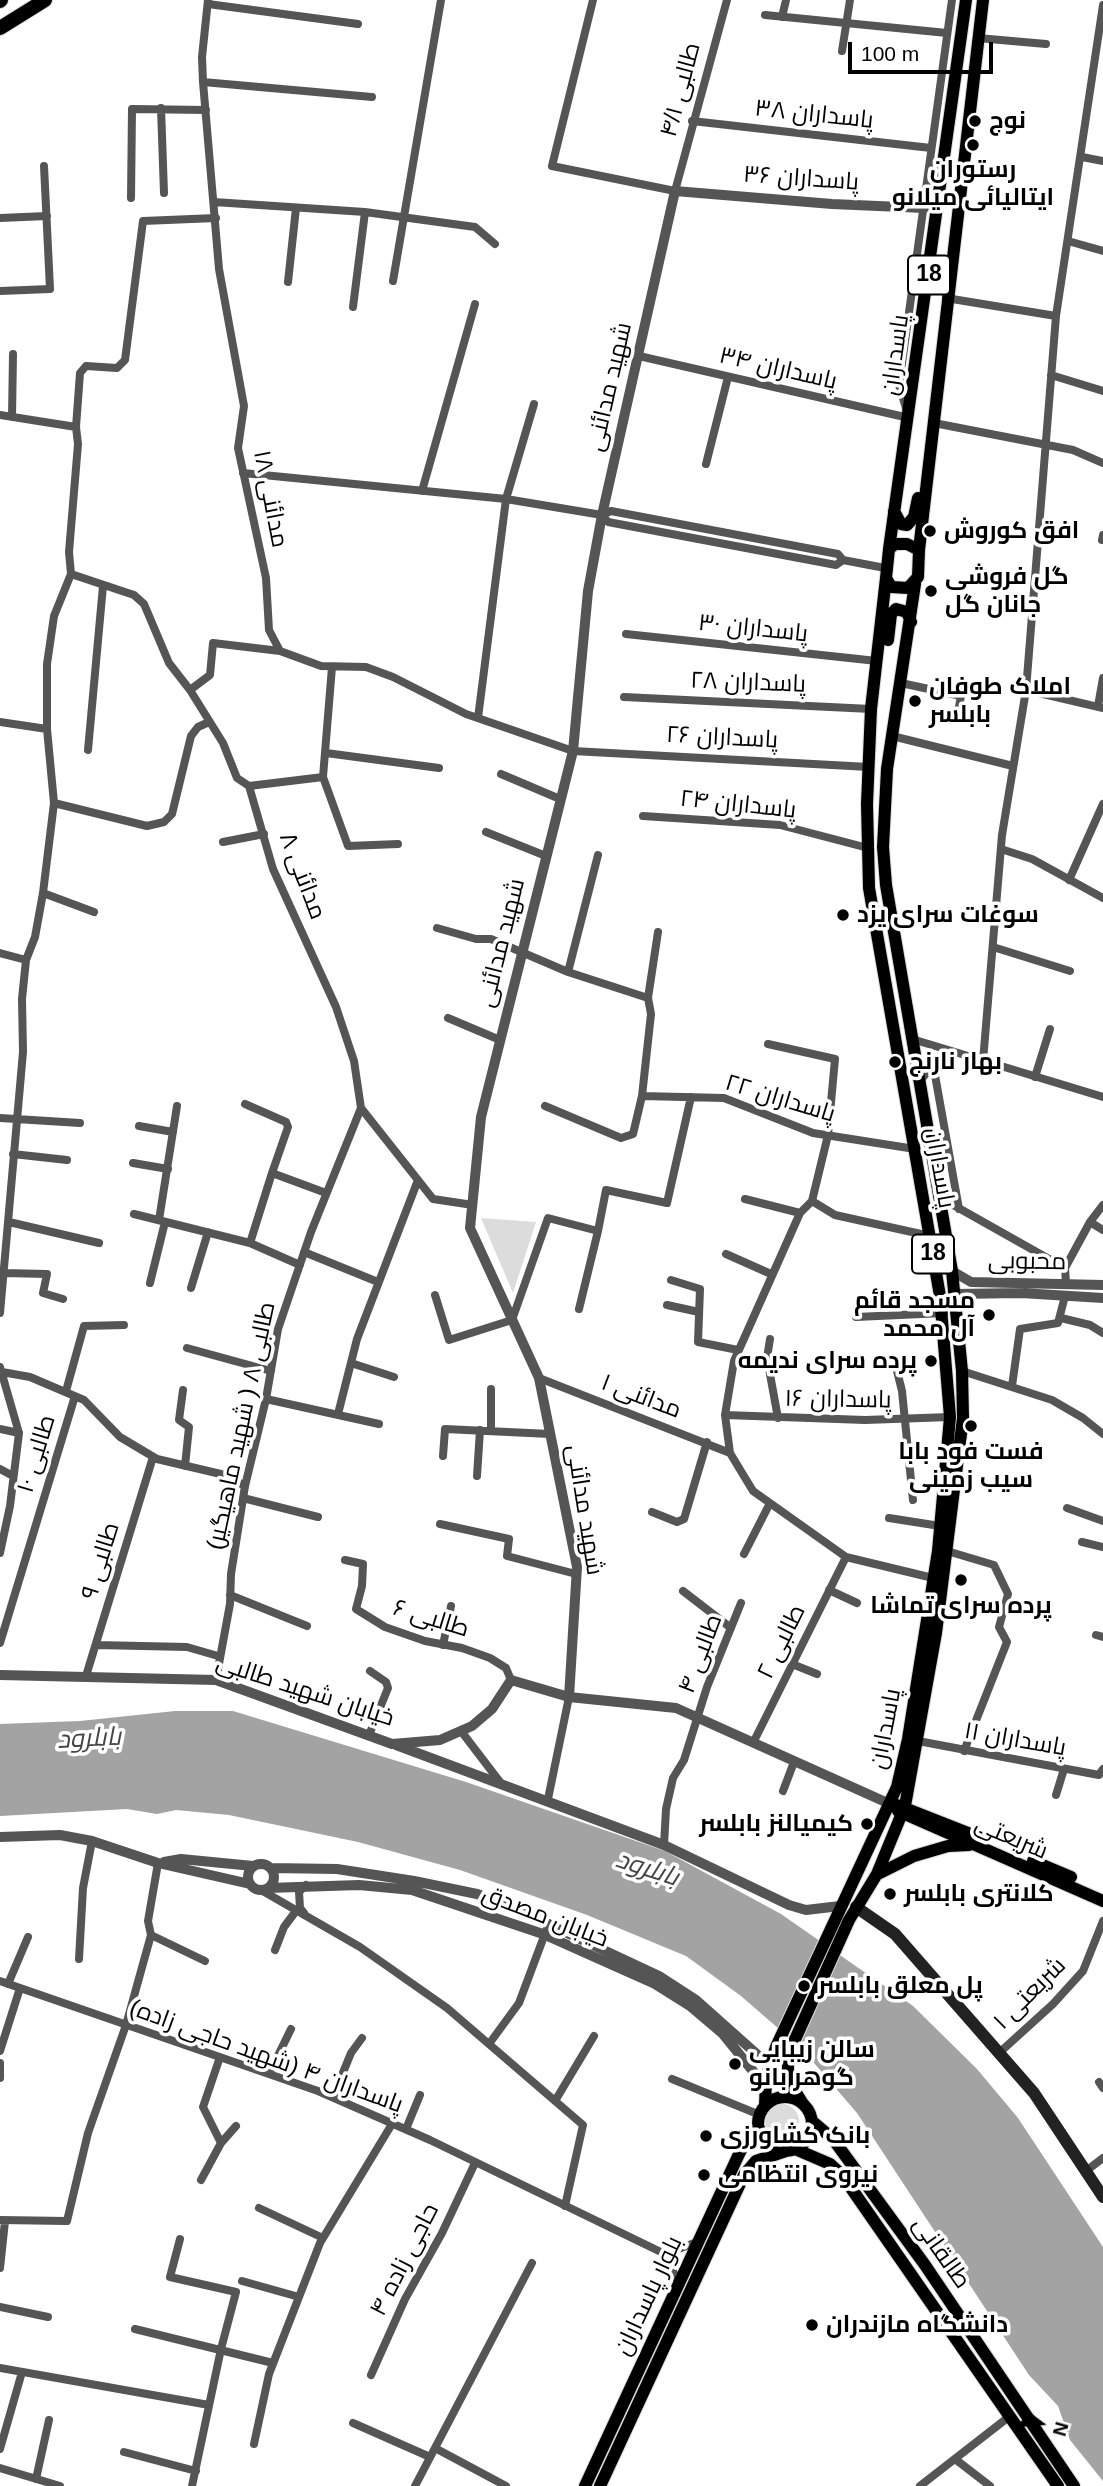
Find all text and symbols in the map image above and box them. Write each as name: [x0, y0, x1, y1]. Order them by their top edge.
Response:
scale bar: [851, 28, 996, 72]
street label: طالبی ۴/۱: [655, 40, 707, 140]
text: 100 m: [861, 42, 919, 65]
street label: پاسداران ۳۸: [753, 94, 875, 136]
place label: نوج: [989, 107, 1026, 135]
marker: نوج: [967, 113, 983, 129]
marker: رستوران ایتالیائی میلانو: [965, 137, 981, 153]
place label: رستوران ایتالیائی میلانو: [892, 156, 1054, 212]
street label: پاسداران ۳۶: [742, 161, 860, 197]
road number: 18: [908, 256, 950, 294]
street label: پاسداران: [876, 313, 916, 397]
street label: شهید مدائنی: [581, 320, 639, 454]
street label: پاسداران ۳۴: [716, 341, 840, 397]
street label: مدائنی ۱۸: [246, 448, 294, 550]
place label: افق کوروش: [944, 517, 1079, 545]
marker: افق کوروش: [922, 523, 938, 539]
place label: گل فروشی جانان گل: [945, 563, 1069, 619]
marker: گل فروشی جانان گل: [923, 583, 939, 599]
street label: پاسداران ۳۰: [697, 609, 809, 649]
street label: پاسداران ۲۸: [690, 667, 806, 699]
place label: املاک طوفان بابلسر: [929, 673, 1071, 729]
marker: املاک طوفان بابلسر: [907, 693, 923, 709]
street label: پاسداران ۲۶: [665, 721, 779, 755]
street label: پاسداران ۲۴: [678, 785, 798, 825]
street label: مدائنی ۸: [272, 828, 332, 924]
street label: شهید مدائنی: [472, 876, 532, 1010]
place label: سوغات سرای یزد: [857, 901, 1039, 929]
marker: سوغات سرای یزد: [835, 907, 851, 923]
place label: بهار نارنج: [909, 1048, 1002, 1076]
marker: بهار نارنج: [887, 1054, 903, 1070]
street label: پاسداران ۲۲: [722, 1069, 838, 1129]
street label: پاسداران: [918, 1125, 960, 1211]
road number: 18: [912, 1234, 954, 1274]
street label: محبوبی: [988, 1247, 1066, 1277]
place label: مسجد قائم آل محمد: [854, 1287, 975, 1343]
street label: طالبی ۸ ( شهید ماهیگیر): [202, 1299, 282, 1553]
marker: مسجد قائم آل محمد: [981, 1307, 997, 1323]
place label: پرده سرای ندیمه: [738, 1347, 917, 1375]
marker: پرده سرای ندیمه: [923, 1353, 939, 1369]
street label: مدائنی ۱: [597, 1369, 685, 1425]
street label: پاسداران ۱۶: [784, 1385, 892, 1415]
street label: طالبی ۱۰: [12, 1412, 62, 1496]
marker: فست فود بابا سیب زمینی: [963, 1418, 979, 1434]
place label: فست فود بابا سیب زمینی: [898, 1438, 1044, 1494]
street label: شهید مدائنی: [559, 1443, 609, 1577]
street label: طالبی ۹: [76, 1519, 126, 1603]
marker: پرده سرای تماشا: [953, 1572, 969, 1588]
place label: پرده سرای تماشا: [870, 1592, 1052, 1620]
street label: طالبی ۶: [390, 1594, 472, 1644]
street label: طالبی ۲: [752, 1600, 812, 1684]
street label: طالبی ۴: [673, 1610, 729, 1698]
street label: خیابان شهید طالبی: [212, 1649, 398, 1733]
street label: پاسداران: [864, 1686, 908, 1772]
street label: پاسداران ۱۱: [962, 1717, 1068, 1763]
water label: بابلرود: [56, 1722, 122, 1756]
place label: کیمیالنز بابلسر: [699, 1810, 853, 1838]
street label: شریعتی: [970, 1810, 1052, 1866]
marker: کیمیالنز بابلسر: [859, 1816, 875, 1832]
water label: بابلرود: [612, 1844, 682, 1894]
street label: خیابان مصدق: [478, 1880, 612, 1954]
place label: کلانتری بابلسر: [904, 1880, 1054, 1908]
marker: کلانتری بابلسر: [882, 1886, 898, 1902]
street label: شریعتی ۱: [988, 1952, 1072, 2036]
place label: پل معلق بابلسر: [818, 1972, 983, 2000]
marker: پل معلق بابلسر: [796, 1978, 812, 1994]
street label: پاسداران ۴ (شهید حاجی زاده): [125, 1994, 407, 2120]
place label: سالن زیبایی گوهر بانو: [749, 2036, 875, 2092]
marker: سالن زیبایی گوهر بانو: [727, 2056, 743, 2072]
place label: بانک کشاورزی: [720, 2122, 870, 2150]
marker: بانک کشاورزی: [698, 2128, 714, 2144]
place label: نیروی انتظامی: [718, 2161, 878, 2189]
marker: نیروی انتظامی: [696, 2167, 712, 2183]
street label: حاجی زاده ۴: [364, 2199, 446, 2321]
street label: طالقانی: [906, 2211, 976, 2295]
street label: بلوار پاسداران: [609, 2232, 689, 2360]
place label: دانشگاه مازندران: [826, 2311, 1008, 2339]
marker: دانشگاه مازندران: [804, 2317, 820, 2333]
north arrow: [1005, 2388, 1075, 2458]
text: N: [1049, 2419, 1073, 2438]

